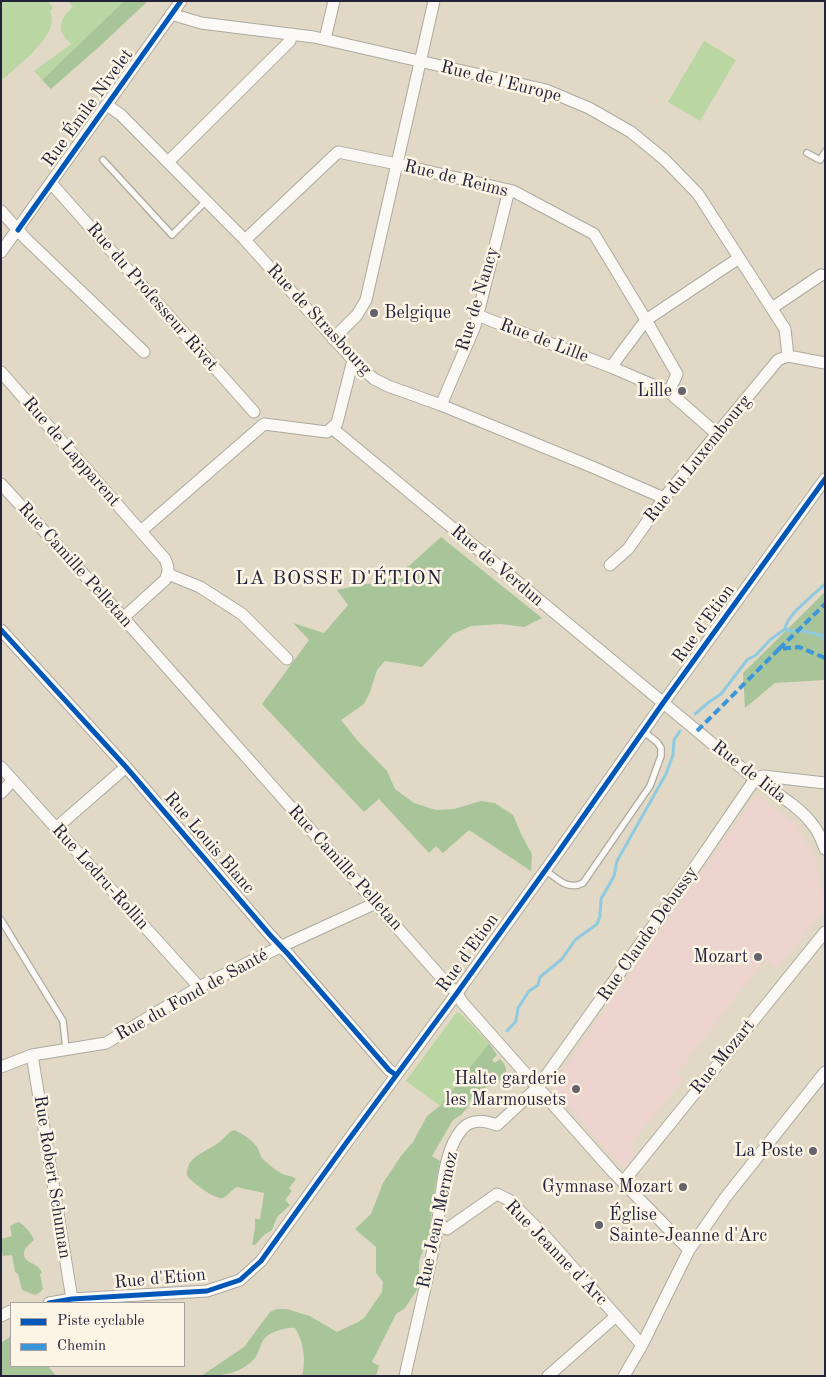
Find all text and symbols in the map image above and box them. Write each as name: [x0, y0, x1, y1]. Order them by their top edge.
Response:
street label: Rue Émile Nivelet: [38, 45, 138, 171]
street label: Rue de l'Europe: [438, 57, 564, 107]
street label: Rue de Reims: [402, 156, 510, 202]
street label: Rue du Professeur Rivet: [82, 218, 222, 376]
street label: Rue de Nancy: [452, 244, 504, 354]
street label: Rue de Strasbourg: [262, 260, 376, 380]
place label: Belgique: [384, 302, 451, 324]
marker: Belgique: [368, 307, 380, 319]
street label: Rue de Lille: [497, 314, 591, 368]
place label: Lille: [637, 380, 672, 402]
marker: Lille: [676, 385, 688, 397]
street label: Rue du Luxembourg: [640, 391, 756, 527]
street label: Rue de Lapparent: [17, 393, 125, 511]
street label: Rue Camille Pelletan: [13, 498, 137, 632]
street label: Rue de Verdun: [446, 521, 548, 611]
district label: LA BOSSE D'ÉTION: [233, 567, 445, 591]
street label: Rue d'Etion: [668, 581, 740, 667]
street label: Rue de Iida: [707, 736, 791, 808]
street label: Rue Louis Blanc: [159, 788, 259, 898]
street label: Rue Camille Pelletan: [283, 801, 407, 935]
street label: Rue Ledru-Rollin: [47, 819, 153, 935]
street label: Rue Claude Debussy: [593, 862, 703, 1006]
street label: Rue d'Etion: [432, 910, 504, 996]
street label: Rue du Fond de Santé: [112, 944, 272, 1046]
place label: Mozart: [693, 946, 748, 968]
marker: Mozart: [752, 951, 764, 963]
street label: Rue Mozart: [686, 1015, 760, 1099]
place label: Halte garderie les Marmousets: [446, 1068, 566, 1110]
marker: Halte garderie les Marmousets: [570, 1083, 582, 1095]
street label: Rue Robert Schuman: [28, 1094, 76, 1260]
place label: La Poste: [734, 1140, 803, 1162]
marker: La Poste: [807, 1145, 819, 1157]
street label: Rue Jean Mermoz: [413, 1150, 463, 1290]
place label: Gymnase Mozart: [542, 1176, 673, 1198]
marker: Gymnase Mozart: [677, 1181, 689, 1193]
street label: Rue Jeanne d'Arc: [500, 1196, 612, 1310]
place label: Église Sainte-Jeanne d'Arc: [609, 1204, 767, 1246]
marker: Église Sainte-Jeanne d'Arc: [593, 1219, 605, 1231]
street label: Rue d'Etion: [113, 1264, 207, 1294]
legend: [10, 1302, 185, 1367]
text: Piste cyclable: [57, 1314, 145, 1329]
text: Chemin: [57, 1339, 106, 1354]

